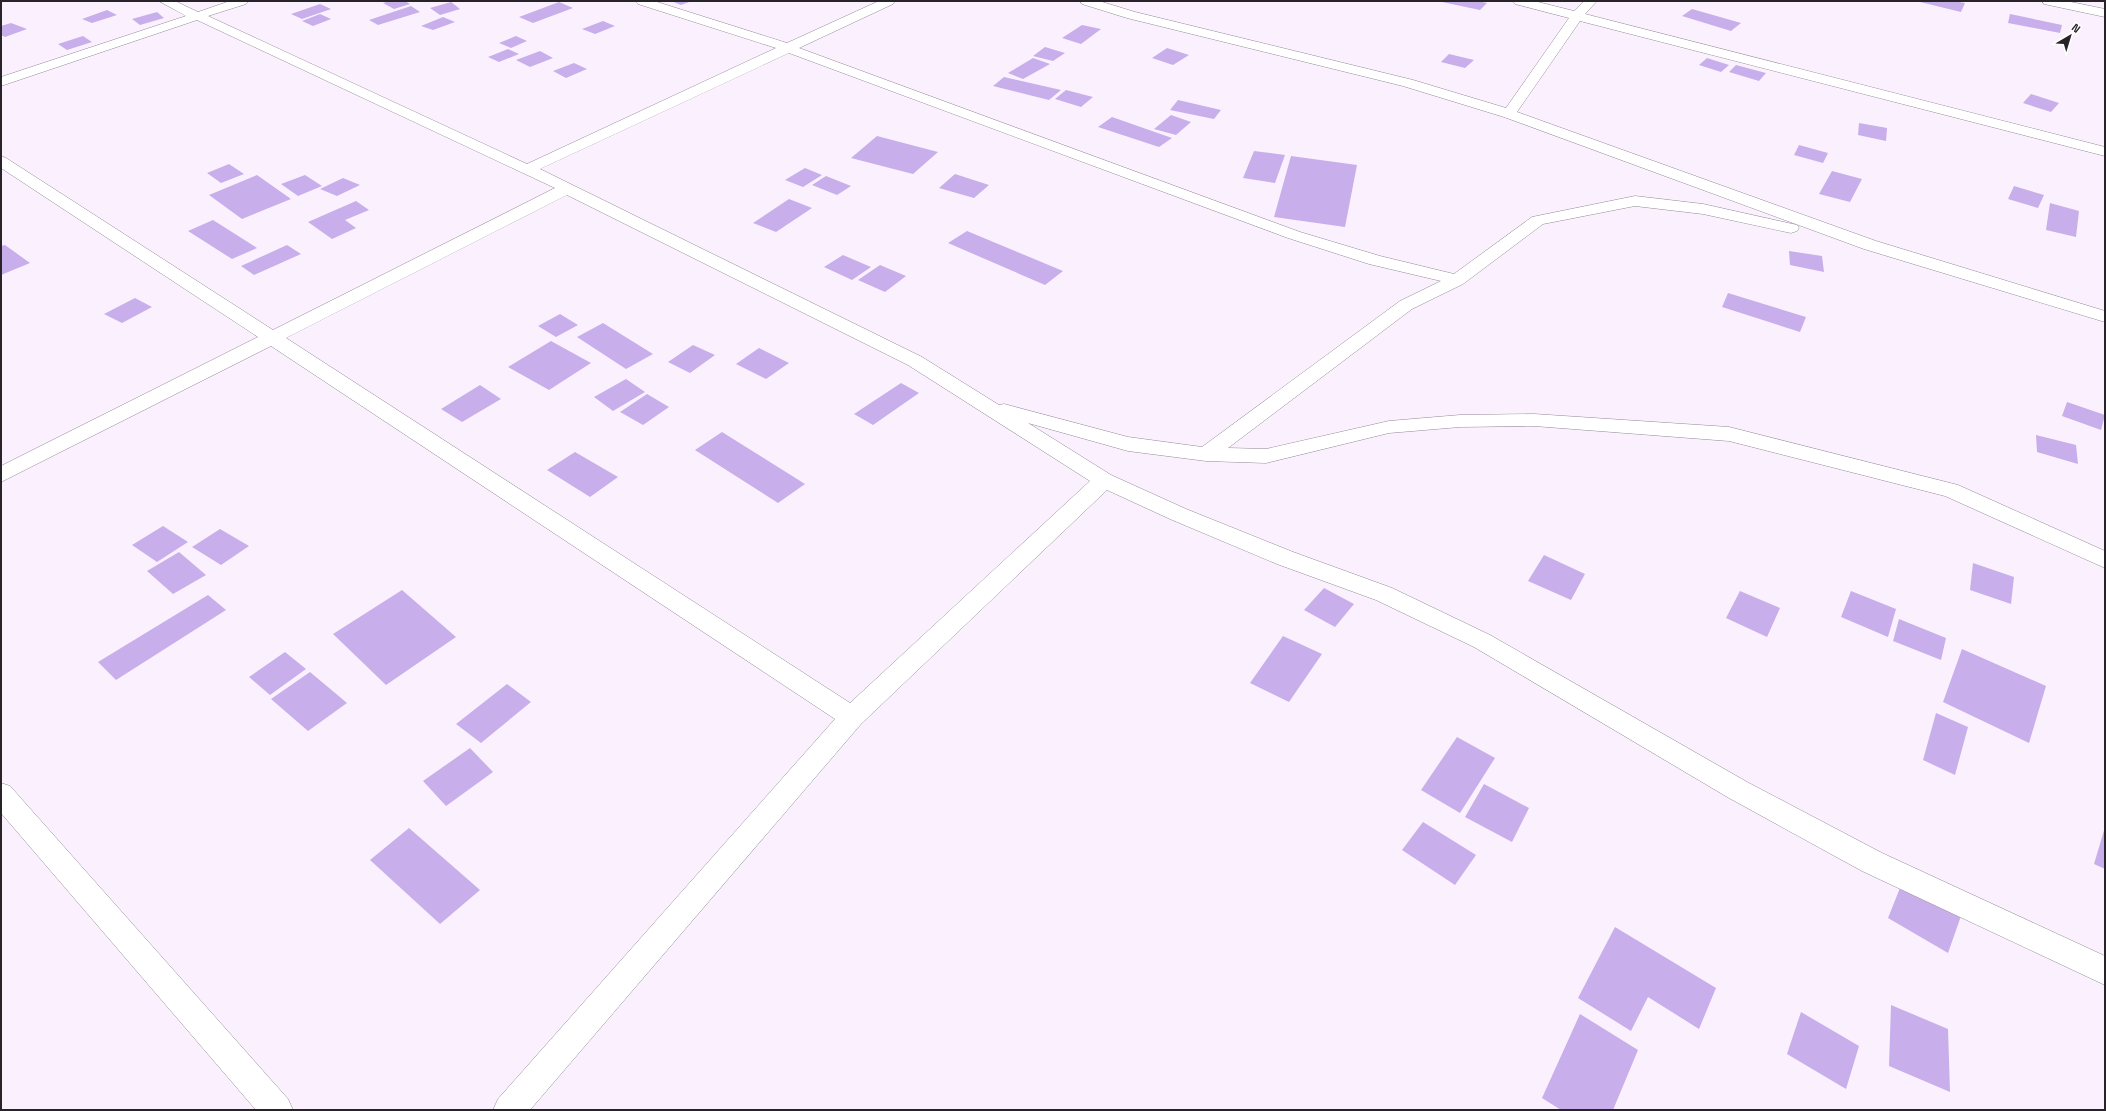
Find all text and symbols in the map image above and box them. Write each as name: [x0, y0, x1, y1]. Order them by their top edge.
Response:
north arrow: [2050, 16, 2090, 56]
text: N: [2069, 20, 2083, 36]

